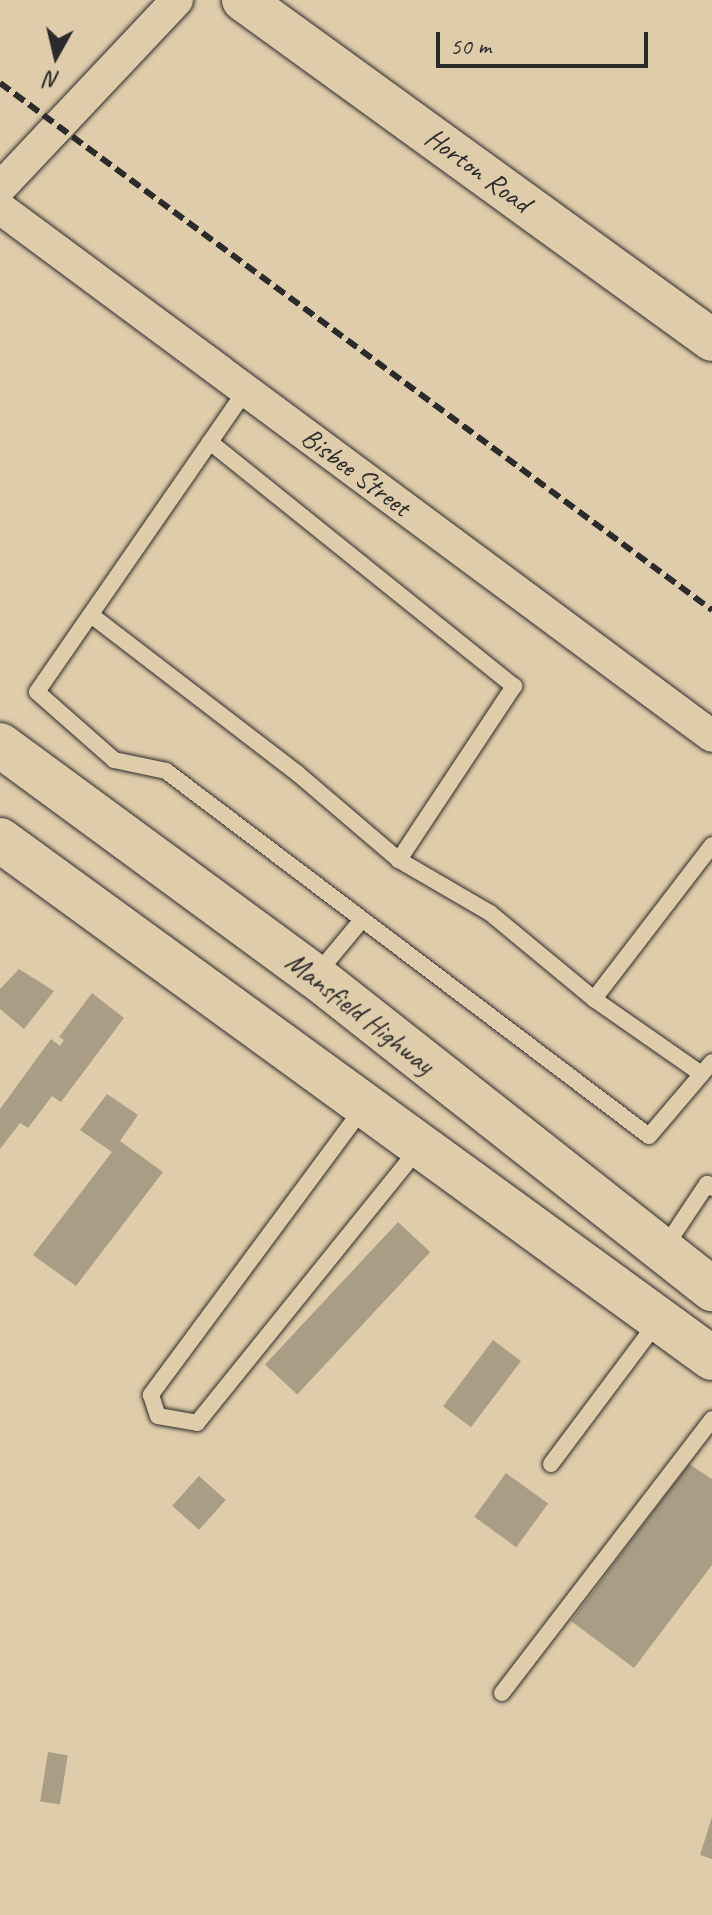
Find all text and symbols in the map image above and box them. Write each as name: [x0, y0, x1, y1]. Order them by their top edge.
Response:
north arrow: [16, 16, 96, 96]
scale bar: [440, 16, 652, 66]
text: 50 m: [450, 31, 491, 61]
text: N: [44, 65, 61, 95]
street label: Horton Road: [419, 121, 537, 219]
street label: Bisbee Street: [295, 420, 417, 524]
street label: Mansfield Highway: [279, 945, 441, 1081]

